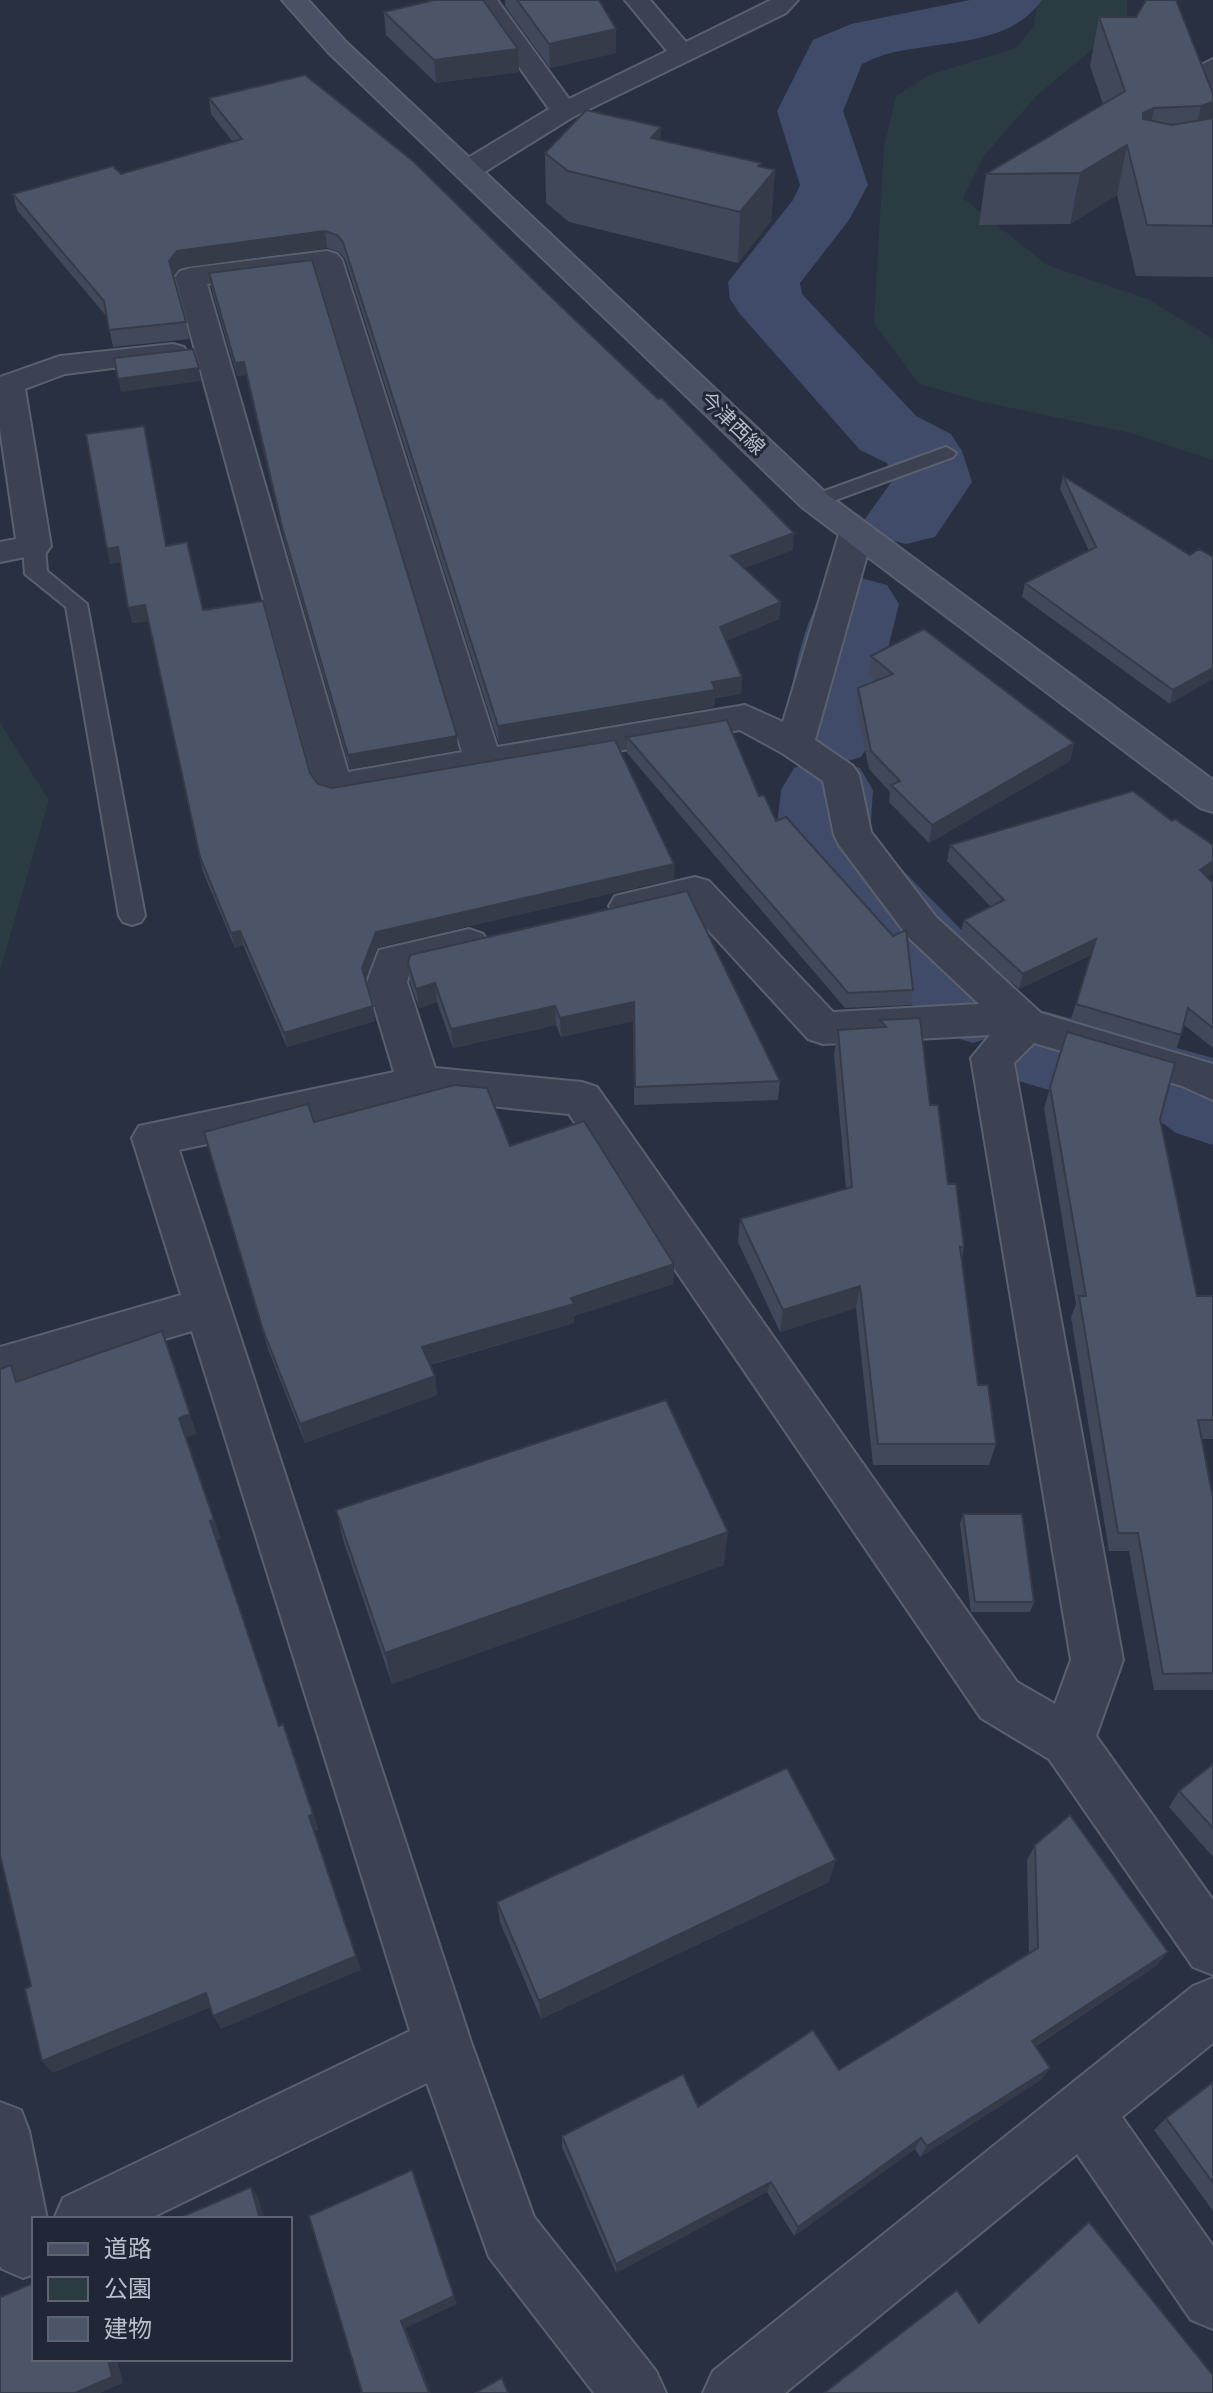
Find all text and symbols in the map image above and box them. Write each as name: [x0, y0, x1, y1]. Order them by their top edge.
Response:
street label: 今津西線: [696, 387, 770, 459]
legend: [32, 2217, 292, 2361]
text: 道路: [104, 2234, 152, 2263]
text: 公園: [104, 2274, 152, 2303]
text: 建物: [104, 2314, 152, 2343]

